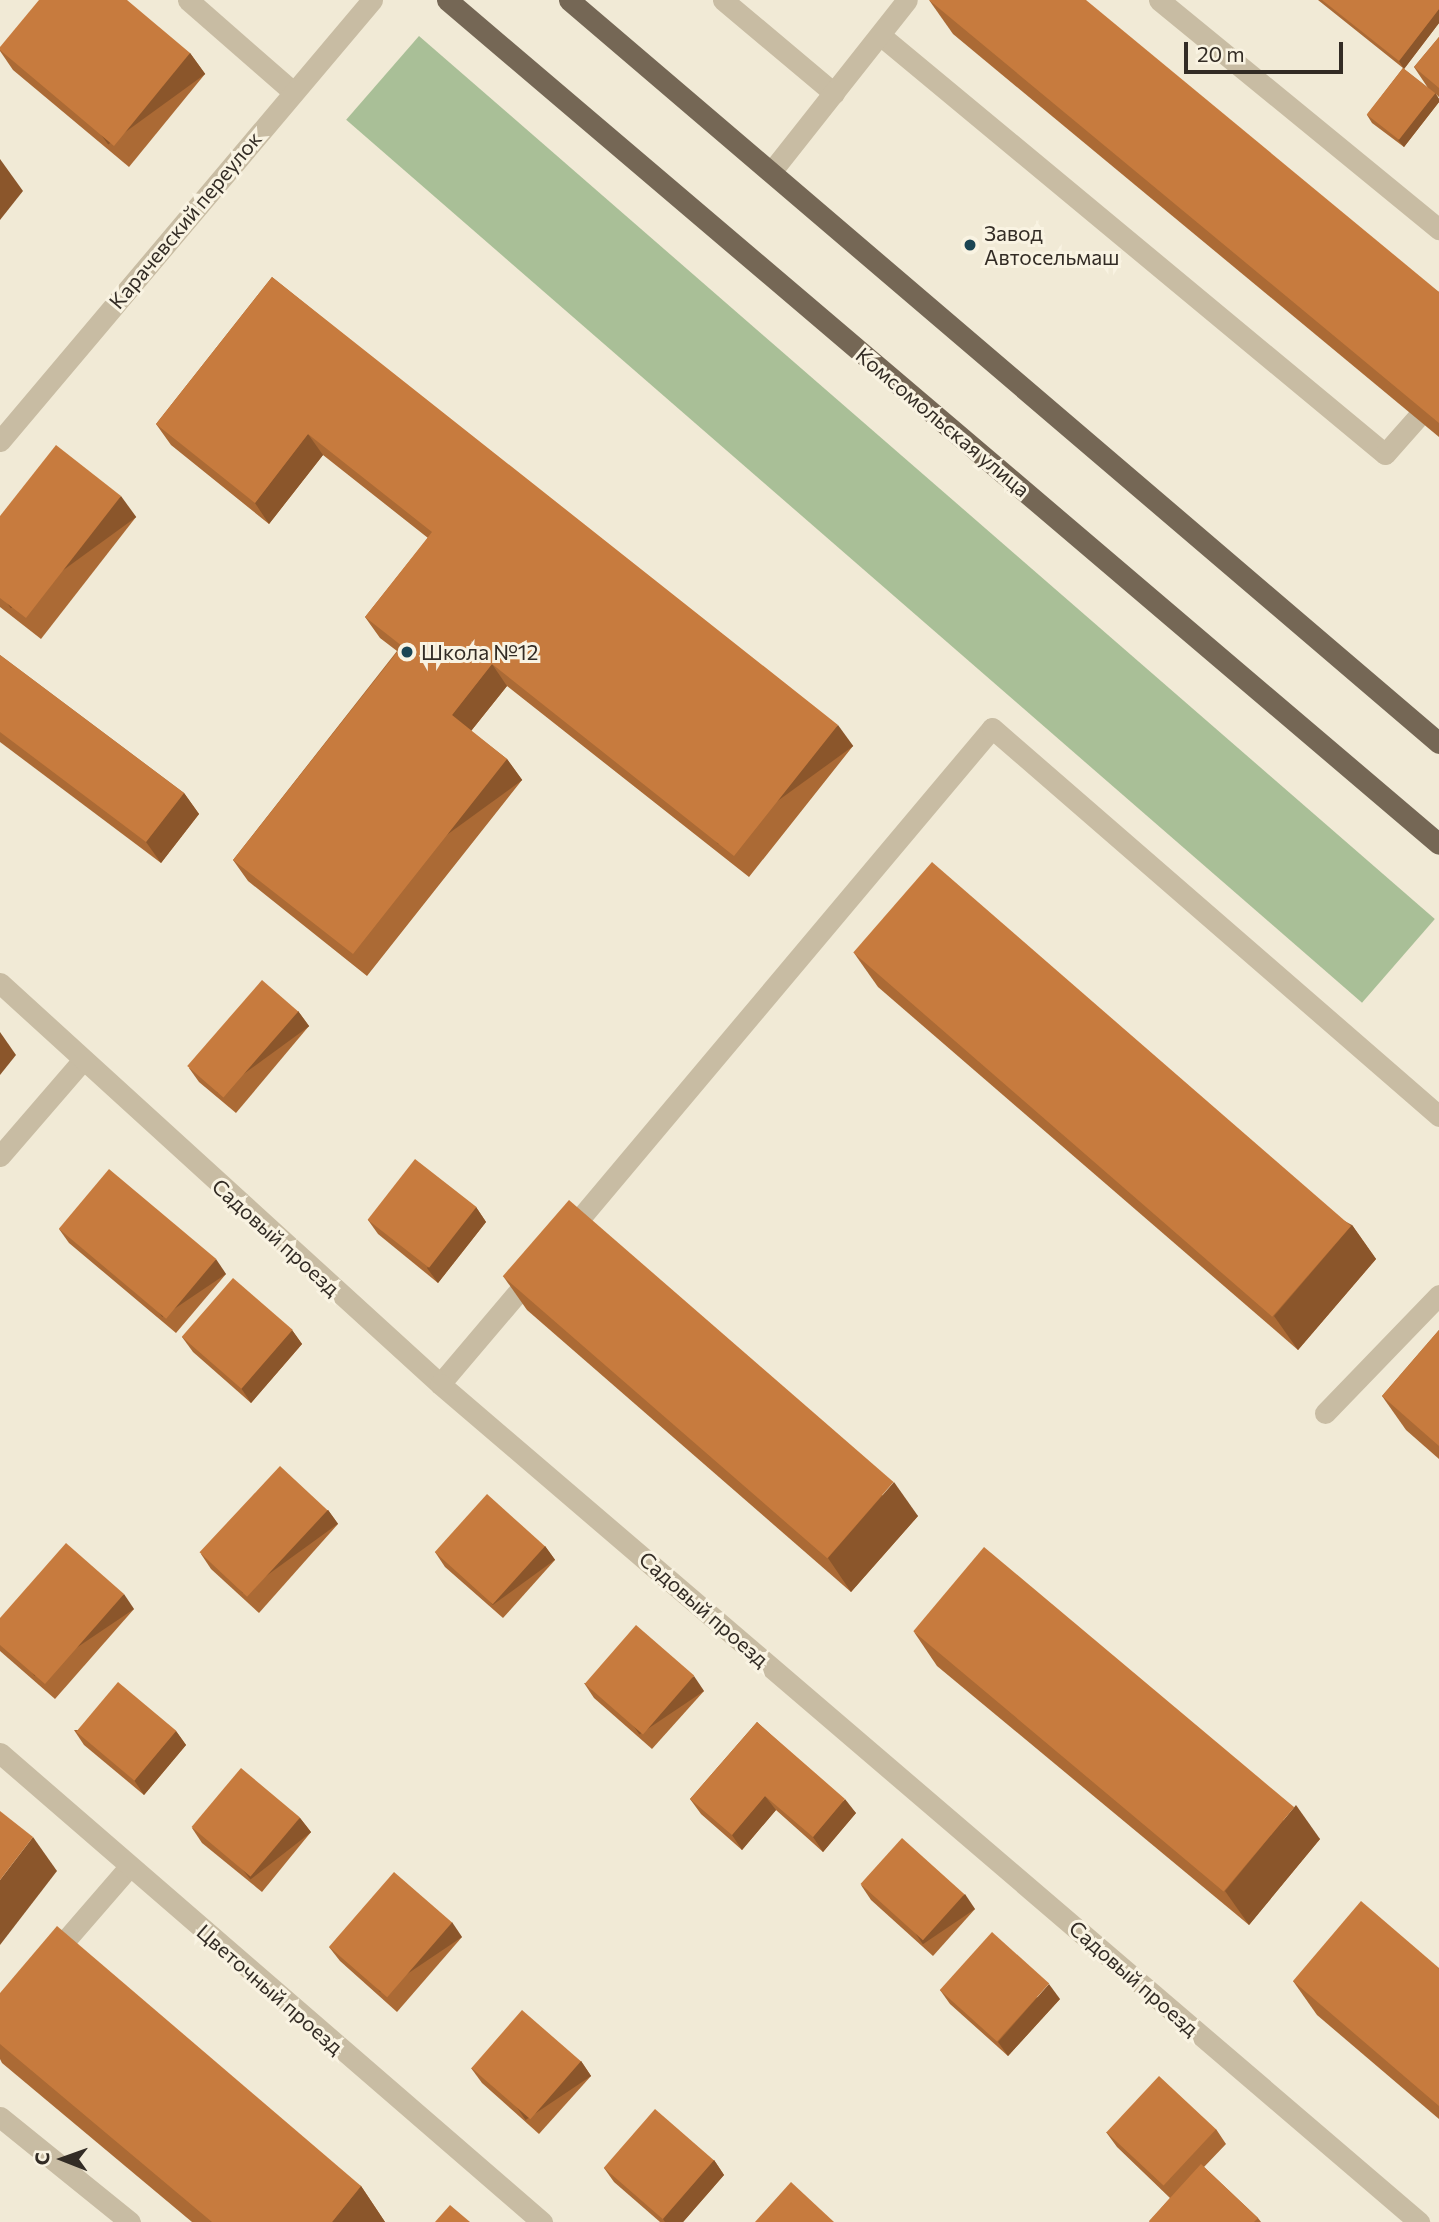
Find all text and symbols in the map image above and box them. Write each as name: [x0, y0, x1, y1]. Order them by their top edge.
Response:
scale bar: [1187, 28, 1346, 72]
text: 20 m: [1197, 41, 1245, 66]
street label: Карачевский переулок: [104, 126, 266, 314]
place label: Завод Автосельмаш: [984, 220, 1120, 270]
marker: Завод Автосельмаш: [962, 237, 978, 253]
street label: Комсомольская улица: [851, 342, 1035, 502]
place label: Школа №12: [421, 639, 538, 665]
marker: Школа №12: [399, 644, 415, 660]
street label: Садовый проезд: [207, 1173, 345, 1301]
street label: Садовый проезд: [634, 1546, 774, 1672]
street label: Садовый проезд: [1064, 1915, 1204, 2041]
street label: Цветочный проезд: [192, 1919, 348, 2059]
north arrow: [28, 2124, 98, 2194]
text: С: [30, 2152, 53, 2165]

